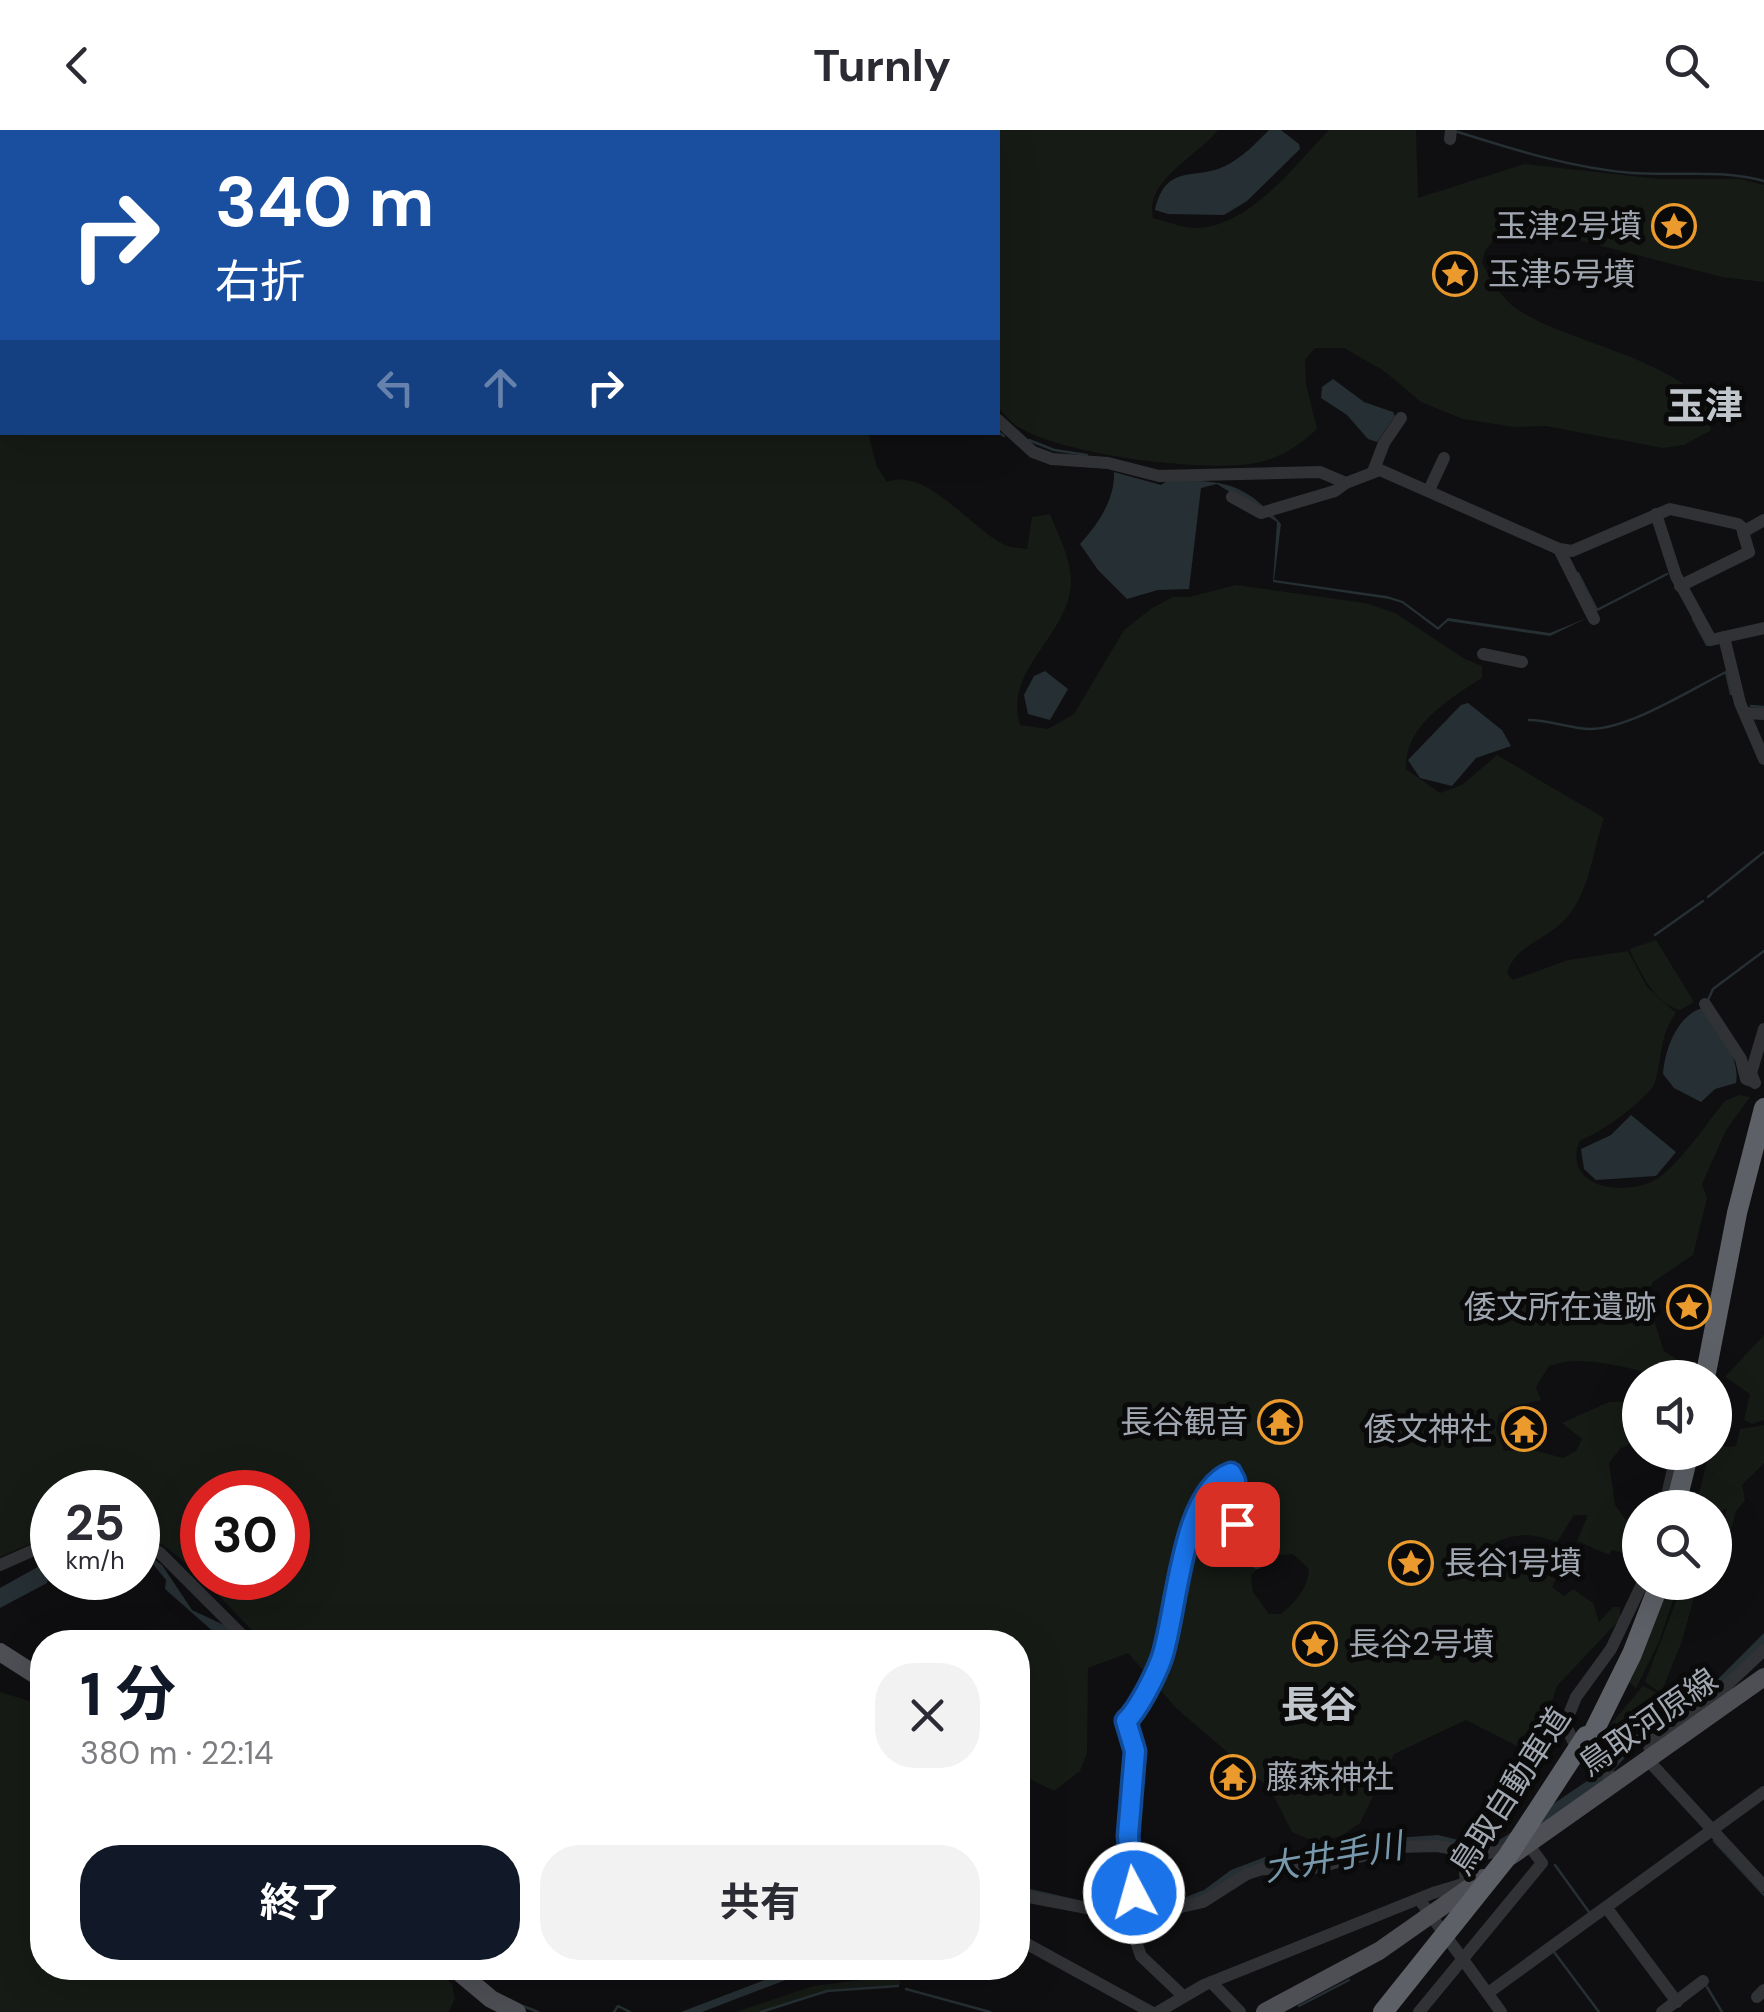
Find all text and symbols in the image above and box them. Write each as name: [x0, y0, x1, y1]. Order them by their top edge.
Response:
text: Turnly: [813, 36, 951, 95]
icon: back: [50, 38, 105, 93]
icon: search: [1659, 38, 1714, 93]
text: 340 m: [215, 157, 434, 248]
icon: right: [50, 170, 180, 300]
place icon: 玉津2号墳: [1651, 203, 1697, 249]
place label: 玉津2号墳: [1496, 205, 1642, 247]
place icon: 玉津5号墳: [1432, 251, 1478, 297]
text: 右折: [215, 252, 305, 311]
place label: 玉津5号墳: [1488, 253, 1636, 295]
icon: left: [368, 360, 423, 415]
icon: ahead: [473, 360, 528, 415]
icon: right: [578, 360, 633, 415]
district label: 玉津: [1667, 381, 1743, 431]
place icon: 倭文所在遺跡: [1666, 1284, 1712, 1330]
place label: 倭文所在遺跡: [1464, 1286, 1656, 1328]
map controls: [1622, 1360, 1732, 1600]
button: sound: [1622, 1360, 1732, 1470]
temple icon: 長谷観音: [1257, 1399, 1303, 1445]
place label: 長谷観音: [1120, 1401, 1248, 1443]
temple icon: 倭文神社: [1501, 1406, 1547, 1452]
place label: 倭文神社: [1364, 1408, 1492, 1450]
speed limit sign: 30: [180, 1470, 310, 1600]
pin: [1195, 1482, 1280, 1567]
text: 25: [65, 1490, 125, 1556]
button: search: [1622, 1490, 1732, 1600]
icon: arrive: [1210, 1497, 1265, 1552]
place icon: 長谷1号墳: [1388, 1540, 1434, 1586]
place label: 長谷1号墳: [1444, 1542, 1582, 1584]
text: km/h: [65, 1544, 125, 1577]
place icon: 長谷2号墳: [1292, 1621, 1338, 1667]
place label: 長谷2号墳: [1348, 1623, 1494, 1665]
text: 1 分: [80, 1655, 176, 1734]
street label: 鳥取河原線: [1570, 1659, 1726, 1785]
button: close: [875, 1663, 980, 1768]
district label: 長谷: [1281, 1680, 1357, 1730]
street label: 鳥取自動車道: [1440, 1699, 1580, 1883]
text: 380 m · 22:14: [80, 1732, 273, 1774]
temple icon: 藤森神社: [1210, 1754, 1256, 1800]
place label: 藤森神社: [1266, 1756, 1394, 1798]
water label: 大井手川: [1260, 1822, 1410, 1892]
position arrow: [1082, 1841, 1186, 1945]
button: 終了: [80, 1845, 520, 1960]
button: 共有: [540, 1845, 980, 1960]

